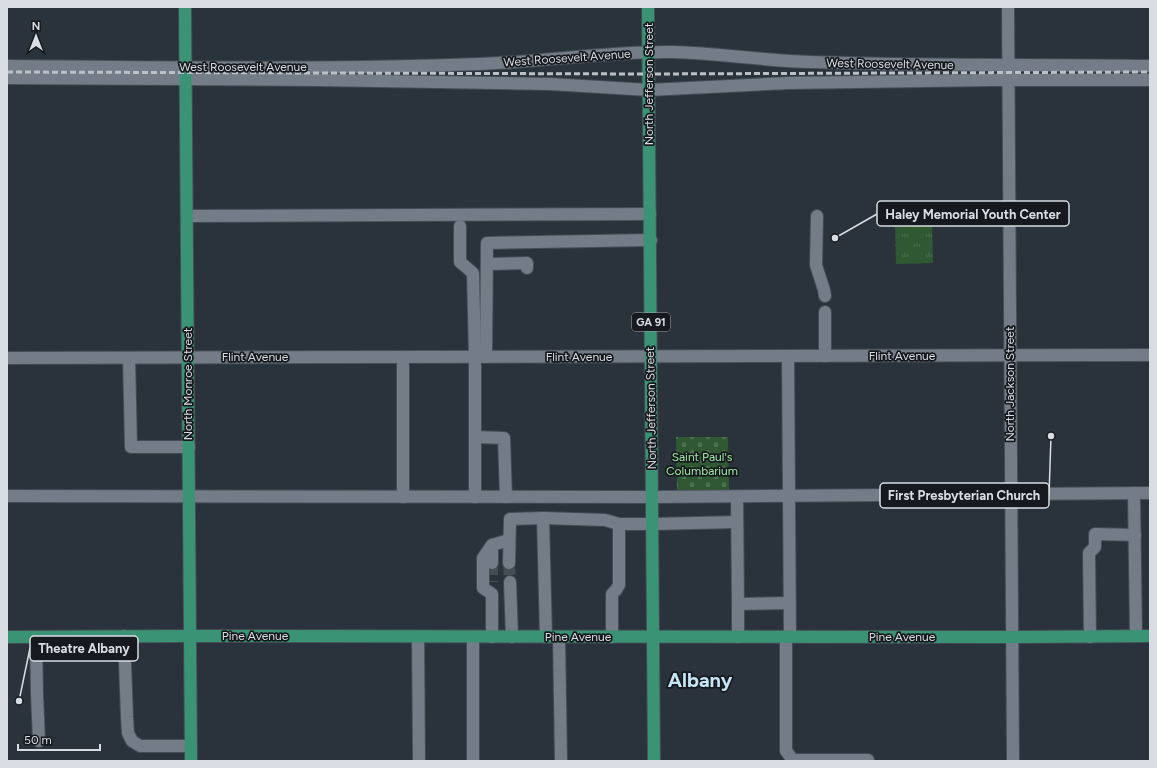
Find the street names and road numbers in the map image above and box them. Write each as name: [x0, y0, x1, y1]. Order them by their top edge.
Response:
street label: North Jefferson Street: [642, 22, 656, 145]
street label: West Roosevelt Avenue: [503, 47, 632, 69]
street label: West Roosevelt Avenue: [826, 56, 954, 72]
street label: West Roosevelt Avenue: [179, 60, 307, 74]
road number: GA 91: [632, 313, 670, 331]
street label: North Jackson Street: [1003, 326, 1017, 441]
street label: North Monroe Street: [181, 327, 195, 440]
street label: North Jefferson Street: [643, 346, 659, 469]
street label: Flint Avenue: [869, 349, 936, 363]
street label: Flint Avenue: [222, 350, 289, 364]
street label: Flint Avenue: [546, 350, 613, 364]
street label: Pine Avenue: [222, 629, 289, 643]
street label: Pine Avenue: [545, 630, 612, 644]
street label: Pine Avenue: [869, 630, 936, 644]

